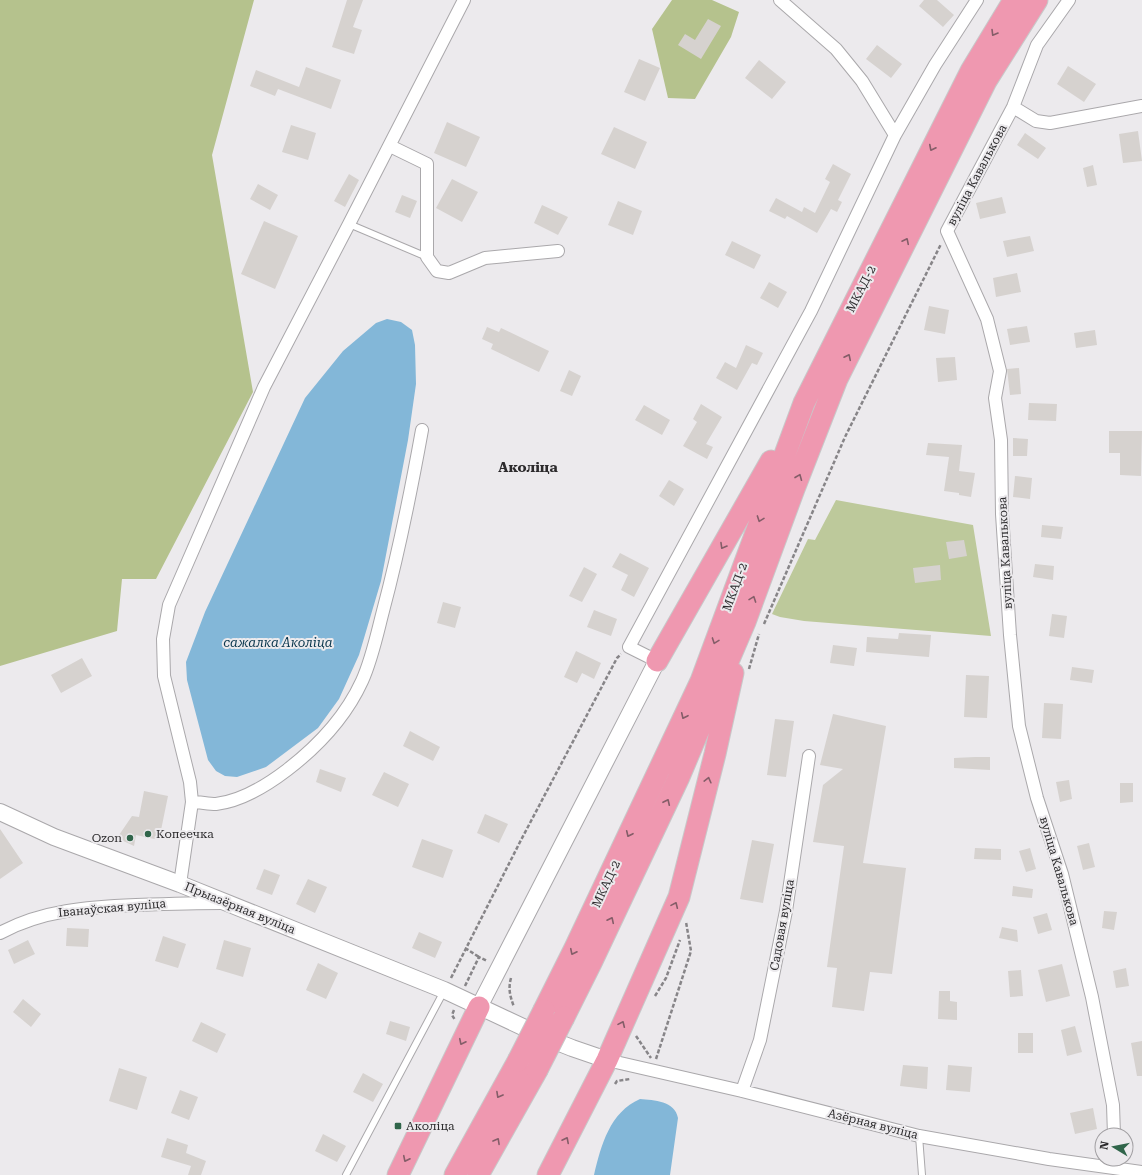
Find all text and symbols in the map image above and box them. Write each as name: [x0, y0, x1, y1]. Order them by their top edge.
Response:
one-way arrow: [991, 29, 999, 36]
street label: вуліца Кавалькова: [944, 122, 1010, 228]
one-way arrow: [930, 144, 937, 151]
one-way arrow: [901, 237, 909, 245]
street label: МКАД-2: [843, 263, 879, 315]
one-way arrow: [843, 354, 851, 361]
district label: Аколіца: [498, 459, 558, 475]
one-way arrow: [794, 474, 802, 481]
street label: вуліца Кавалькова: [995, 496, 1015, 610]
one-way arrow: [757, 516, 765, 523]
one-way arrow: [720, 542, 727, 549]
street label: МКАД-2: [720, 561, 750, 613]
one-way arrow: [749, 596, 757, 603]
water label: сажалка Аколіца: [223, 635, 333, 650]
one-way arrow: [711, 638, 719, 645]
one-way arrow: [681, 712, 689, 720]
one-way arrow: [704, 777, 712, 783]
one-way arrow: [662, 799, 670, 806]
street label: вуліца Кавалькова: [1037, 815, 1081, 928]
place label: Копеечка: [156, 827, 214, 841]
marker: Копеечка: [143, 829, 153, 839]
one-way arrow: [626, 830, 634, 838]
place label: Ozon: [92, 831, 122, 845]
marker: Ozon: [125, 833, 135, 843]
street label: МКАД-2: [589, 858, 623, 910]
street label: Садовая вуліца: [767, 878, 797, 972]
street label: Прыазёрная вуліца: [183, 879, 298, 937]
street label: Іванаўская вуліца: [58, 896, 167, 920]
one-way arrow: [670, 902, 678, 910]
one-way arrow: [606, 916, 614, 924]
one-way arrow: [570, 947, 578, 955]
one-way arrow: [617, 1021, 625, 1029]
one-way arrow: [459, 1037, 467, 1045]
one-way arrow: [496, 1091, 503, 1098]
street label: Азёрная вуліца: [826, 1106, 920, 1142]
place label: Аколіца: [406, 1119, 455, 1133]
marker: Аколіца: [393, 1121, 403, 1131]
north arrow: [1094, 1127, 1134, 1167]
one-way arrow: [561, 1137, 569, 1144]
one-way arrow: [492, 1138, 499, 1145]
text: N: [1098, 1140, 1112, 1151]
one-way arrow: [403, 1155, 411, 1162]

